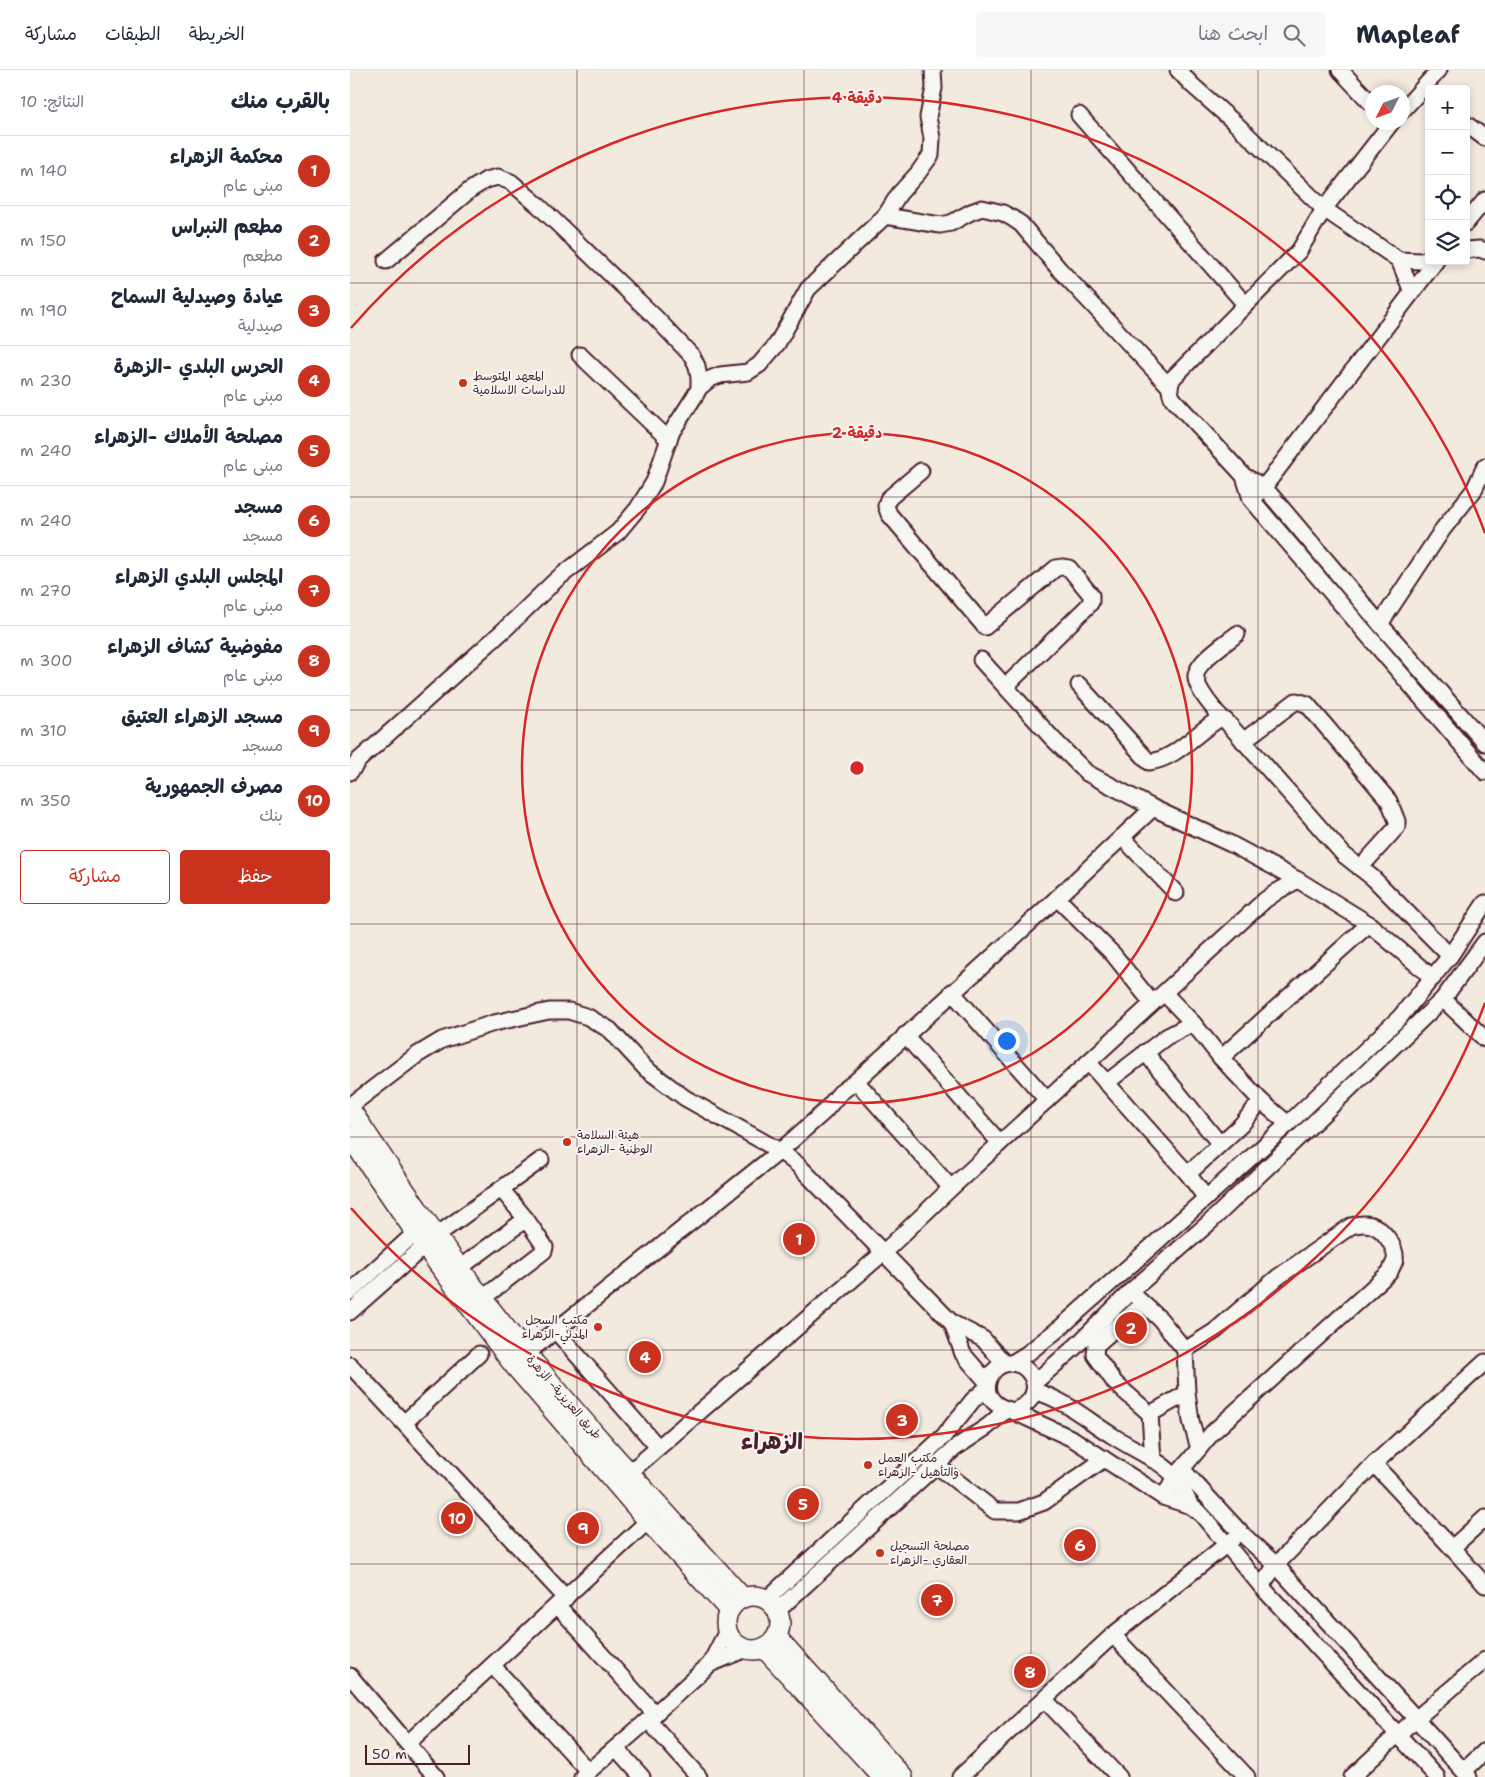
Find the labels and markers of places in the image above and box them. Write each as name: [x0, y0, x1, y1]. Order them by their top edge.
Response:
place label: المعهد المتوسط للدراسات الاسلامية: [473, 368, 565, 398]
marker: المعهد المتوسط للدراسات الاسلامية: [457, 377, 469, 389]
centre of rings: [848, 759, 866, 777]
place label: هيئة السلامة الوطنية -الزهراء: [577, 1127, 652, 1157]
marker: هيئة السلامة الوطنية -الزهراء: [561, 1136, 573, 1148]
pin: 1: [783, 1220, 815, 1258]
pin: 2: [1115, 1309, 1147, 1347]
place label: مكتب السجل المدني-الزهراء: [522, 1312, 588, 1345]
marker: مكتب السجل المدني-الزهراء: [592, 1321, 604, 1333]
pin: 4: [629, 1338, 661, 1376]
pin: 3: [886, 1401, 918, 1439]
place label: مكتب العمل والتأهيل -الزهراء: [878, 1450, 959, 1480]
marker: مكتب العمل والتأهيل -الزهراء: [862, 1459, 874, 1471]
pin: 5: [787, 1485, 819, 1523]
pin: 10: [441, 1499, 473, 1537]
pin: 9: [567, 1509, 599, 1547]
pin: 6: [1064, 1526, 1096, 1564]
place label: مصلحة التسجيل العقاري -الزهراء: [890, 1538, 970, 1569]
marker: مصلحة التسجيل العقاري -الزهراء: [874, 1547, 886, 1559]
pin: 7: [921, 1581, 953, 1619]
pin: 8: [1014, 1653, 1046, 1691]

